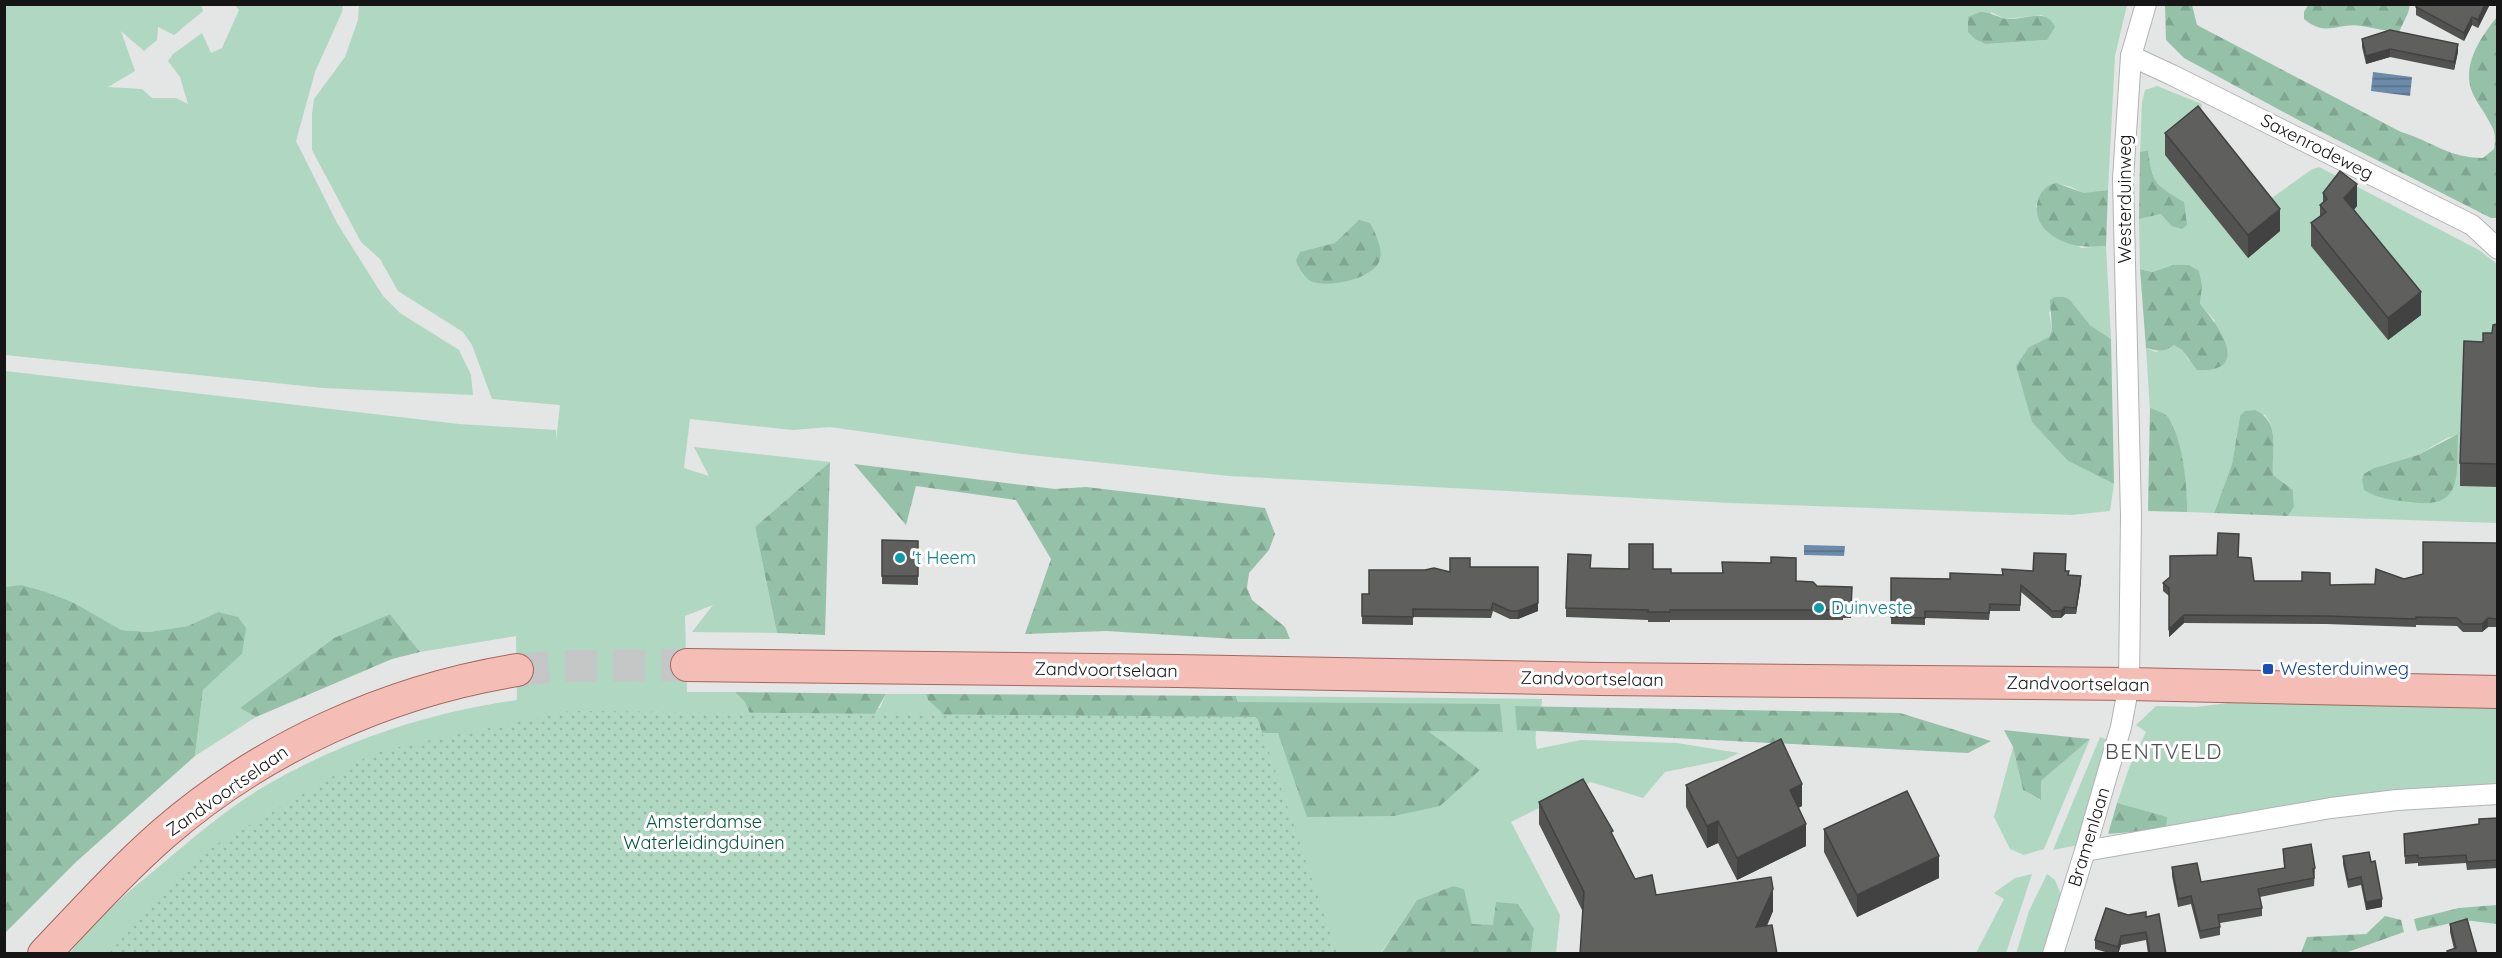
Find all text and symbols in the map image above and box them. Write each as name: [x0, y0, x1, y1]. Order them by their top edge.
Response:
street label: Saxenrodeweg: [2257, 108, 2377, 185]
street label: Westerduinweg: [2113, 135, 2136, 264]
place label: 't Heem: [912, 546, 976, 569]
marker: 't Heem: [893, 551, 907, 565]
place label: Duinveste: [1831, 596, 1913, 619]
marker: Duinveste: [1812, 601, 1826, 615]
street label: Zandvoortselaan: [1034, 657, 1178, 682]
place label: Westerduinweg: [2280, 657, 2409, 680]
marker: Westerduinweg: [2261, 662, 2275, 676]
street label: Zandvoortselaan: [1520, 666, 1664, 691]
street label: Zandvoortselaan: [2006, 671, 2150, 696]
district label: BENTVELD: [2105, 738, 2223, 764]
street label: Zandvoortselaan: [161, 740, 292, 841]
street label: Bramenlaan: [2062, 784, 2115, 889]
park label: Amsterdamse Waterleidingduinen: [623, 810, 785, 854]

